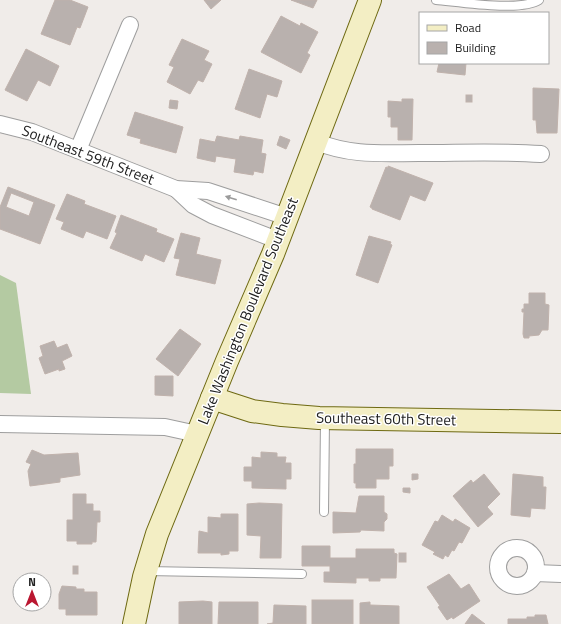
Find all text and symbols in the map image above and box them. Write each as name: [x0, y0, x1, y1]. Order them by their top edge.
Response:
legend: [419, 12, 549, 64]
text: Road: [455, 18, 481, 37]
text: Building: [455, 38, 496, 57]
street label: Southeast 59th Street: [19, 119, 158, 191]
street label: Lake Washington Boulevard Southeast: [191, 193, 304, 428]
one-way arrow: [225, 195, 237, 201]
street label: Southeast 60th Street: [316, 406, 457, 431]
north arrow: [12, 572, 52, 612]
text: N: [28, 574, 36, 590]

